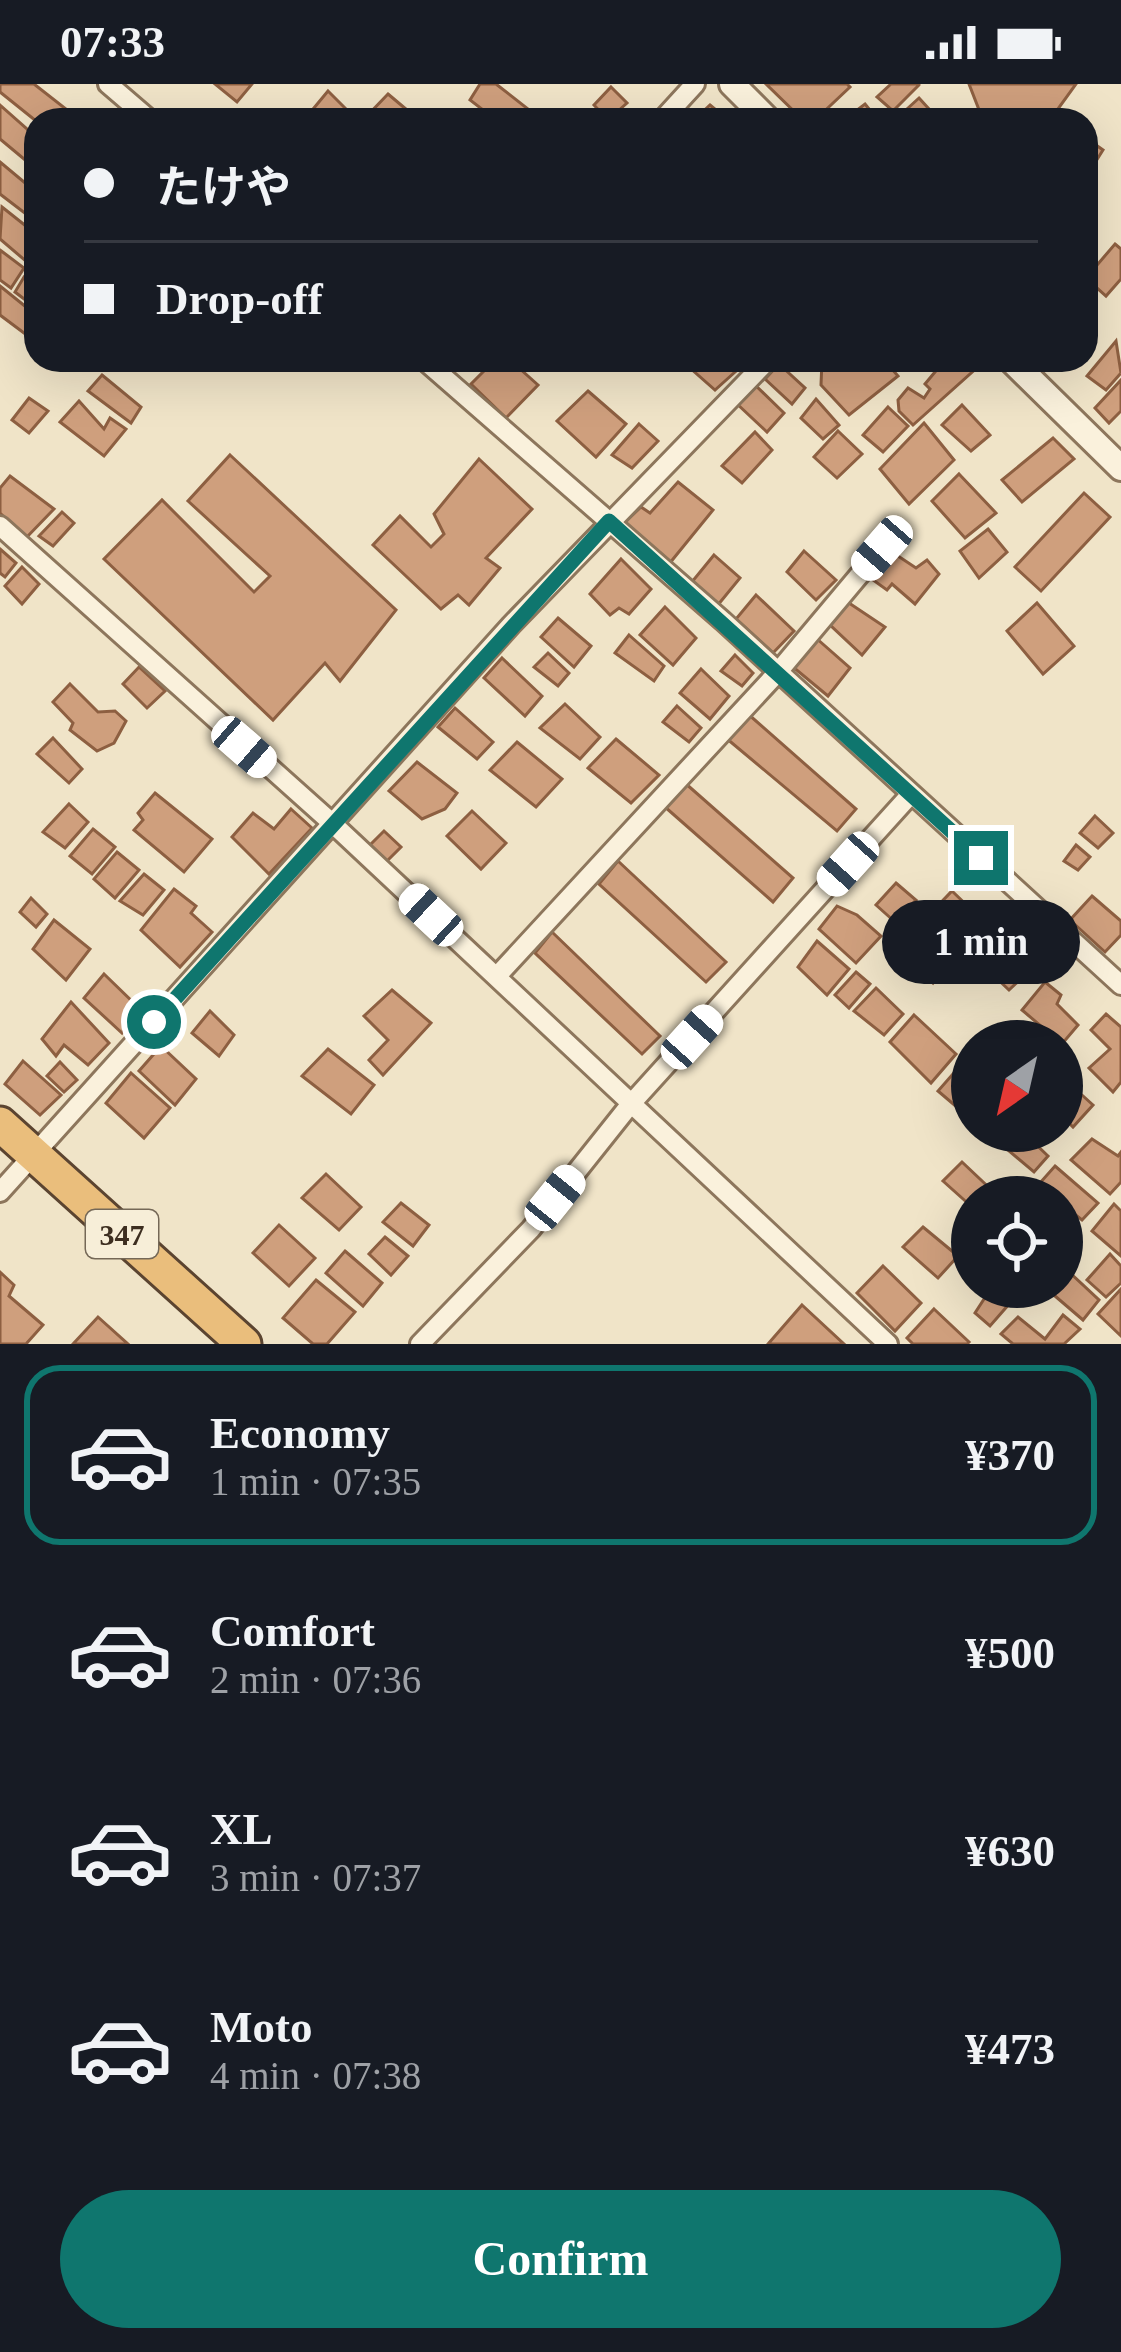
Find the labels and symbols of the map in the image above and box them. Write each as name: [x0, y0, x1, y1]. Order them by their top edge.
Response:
car: [845, 509, 919, 587]
car: [205, 710, 283, 784]
car: [811, 825, 885, 903]
route end: [954, 831, 1008, 885]
car: [392, 877, 470, 953]
callout: 1 min: [882, 900, 1080, 984]
route start: [127, 995, 181, 1049]
car: [655, 998, 729, 1076]
north arrow: [951, 1020, 1083, 1152]
car: [518, 1159, 592, 1237]
road number: 347: [86, 1210, 158, 1258]

